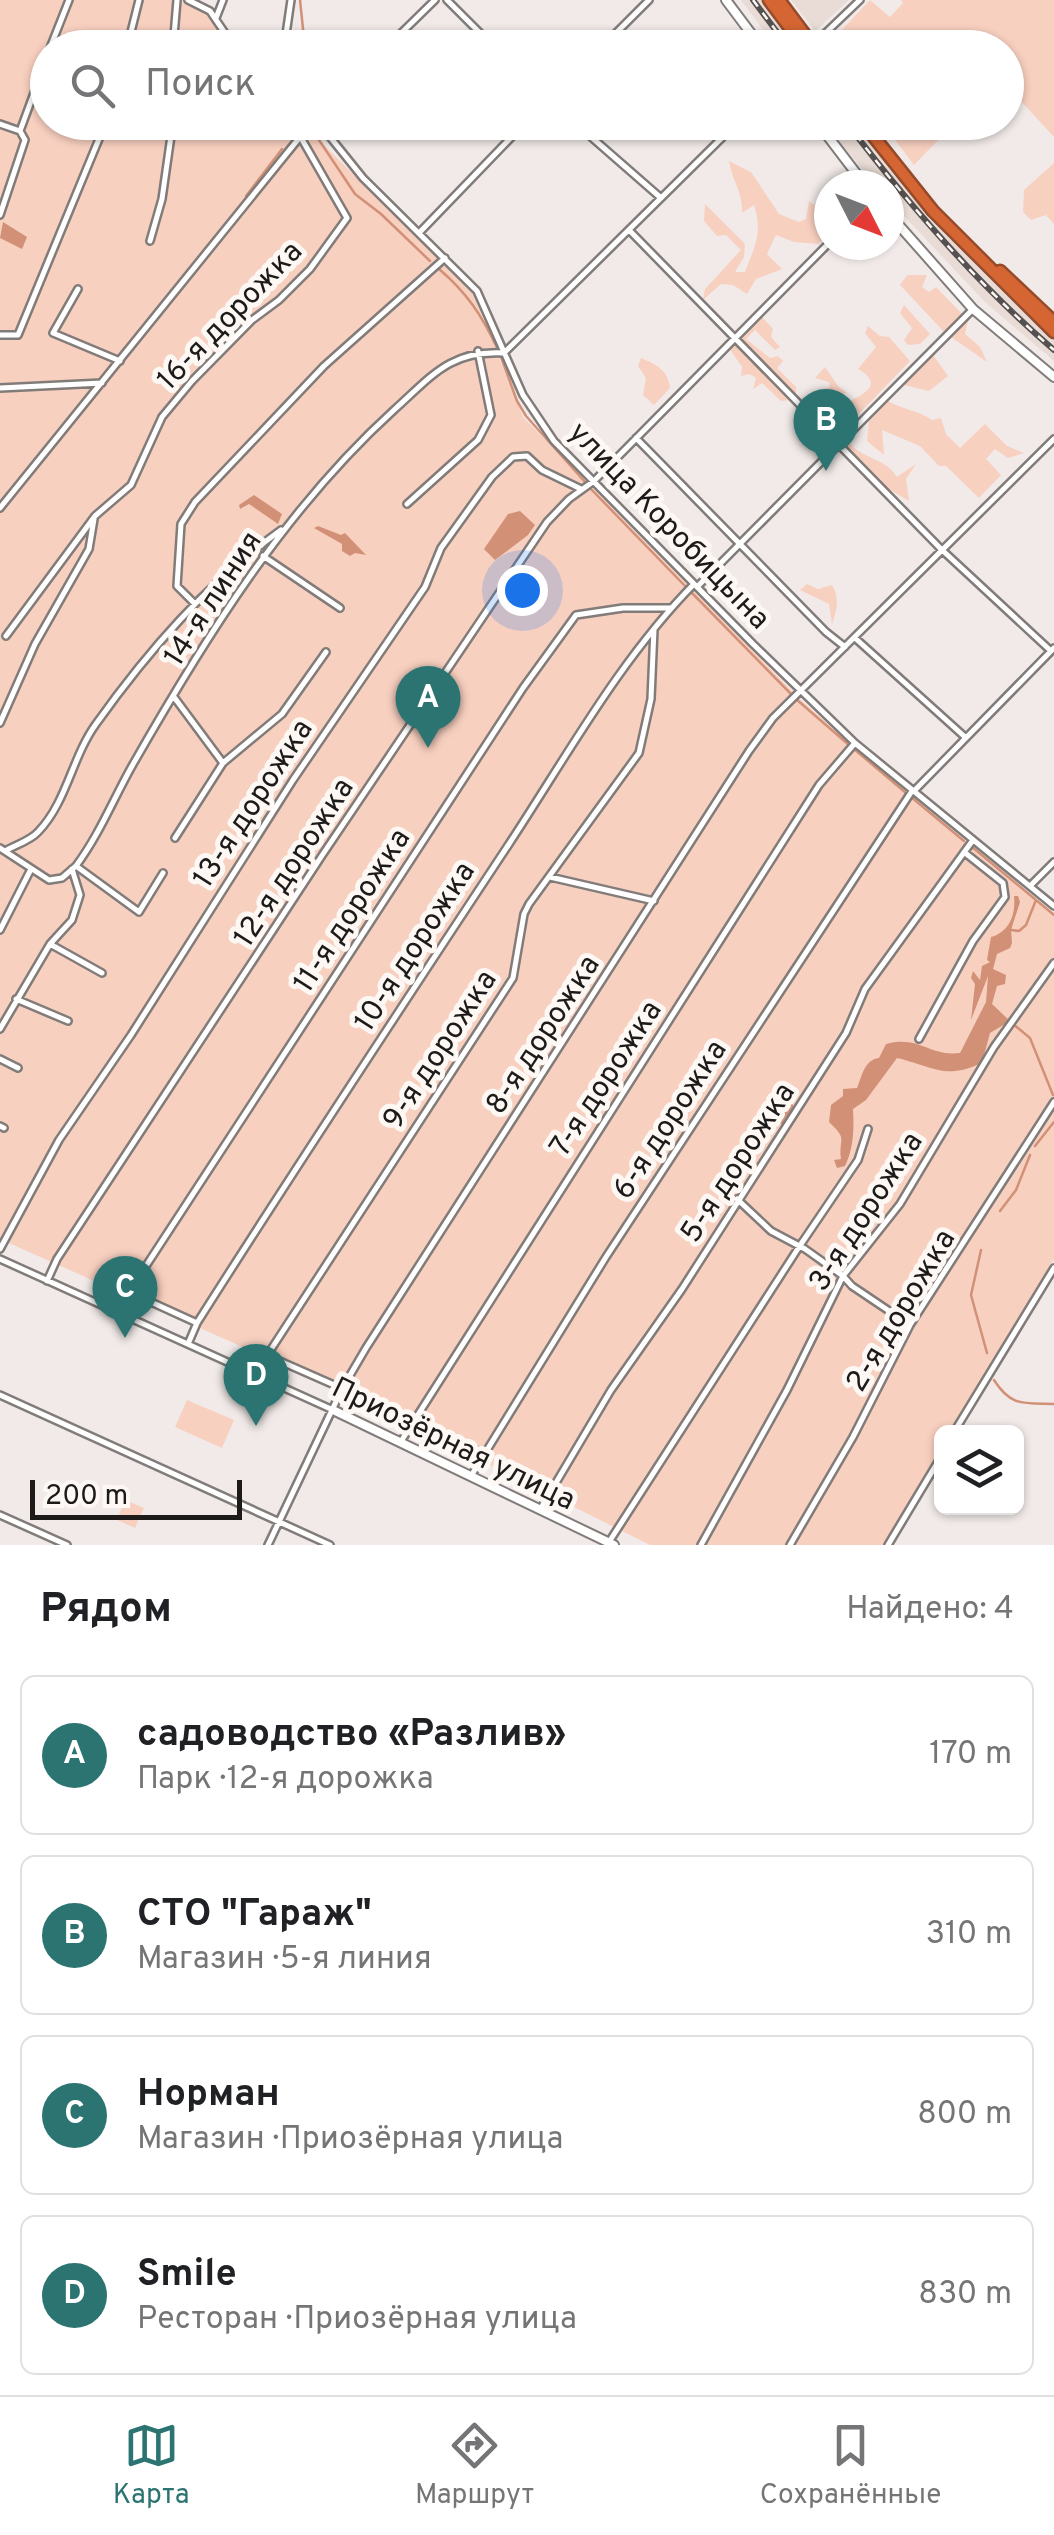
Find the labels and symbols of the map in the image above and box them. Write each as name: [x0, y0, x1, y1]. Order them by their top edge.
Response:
north arrow: [814, 170, 904, 260]
street label: 16-я дорожка: [150, 234, 311, 399]
pin: B: [794, 388, 858, 471]
street label: улица Коробицына: [560, 415, 777, 638]
street label: 14-я линия: [157, 525, 271, 674]
your location: [497, 565, 548, 616]
pin: A: [396, 666, 460, 748]
street label: 13-я дорожка: [186, 713, 322, 896]
street label: 12-я дорожка: [227, 772, 363, 955]
street label: 11-я дорожка: [286, 822, 420, 1000]
street label: 10-я дорожка: [348, 856, 485, 1039]
street label: 8-я дорожка: [479, 949, 609, 1122]
street label: 9-я дорожка: [376, 964, 506, 1137]
street label: 7-я дорожка: [543, 994, 671, 1164]
street label: 6-я дорожка: [606, 1034, 736, 1207]
street label: 5-я дорожка: [674, 1077, 804, 1250]
street label: 3-я дорожка: [802, 1126, 932, 1299]
street label: 2-я дорожка: [839, 1223, 965, 1399]
pin: C: [92, 1256, 158, 1338]
pin: D: [224, 1344, 288, 1426]
street label: Приозёрная улица: [325, 1370, 581, 1520]
scale bar: [30, 1475, 242, 1520]

